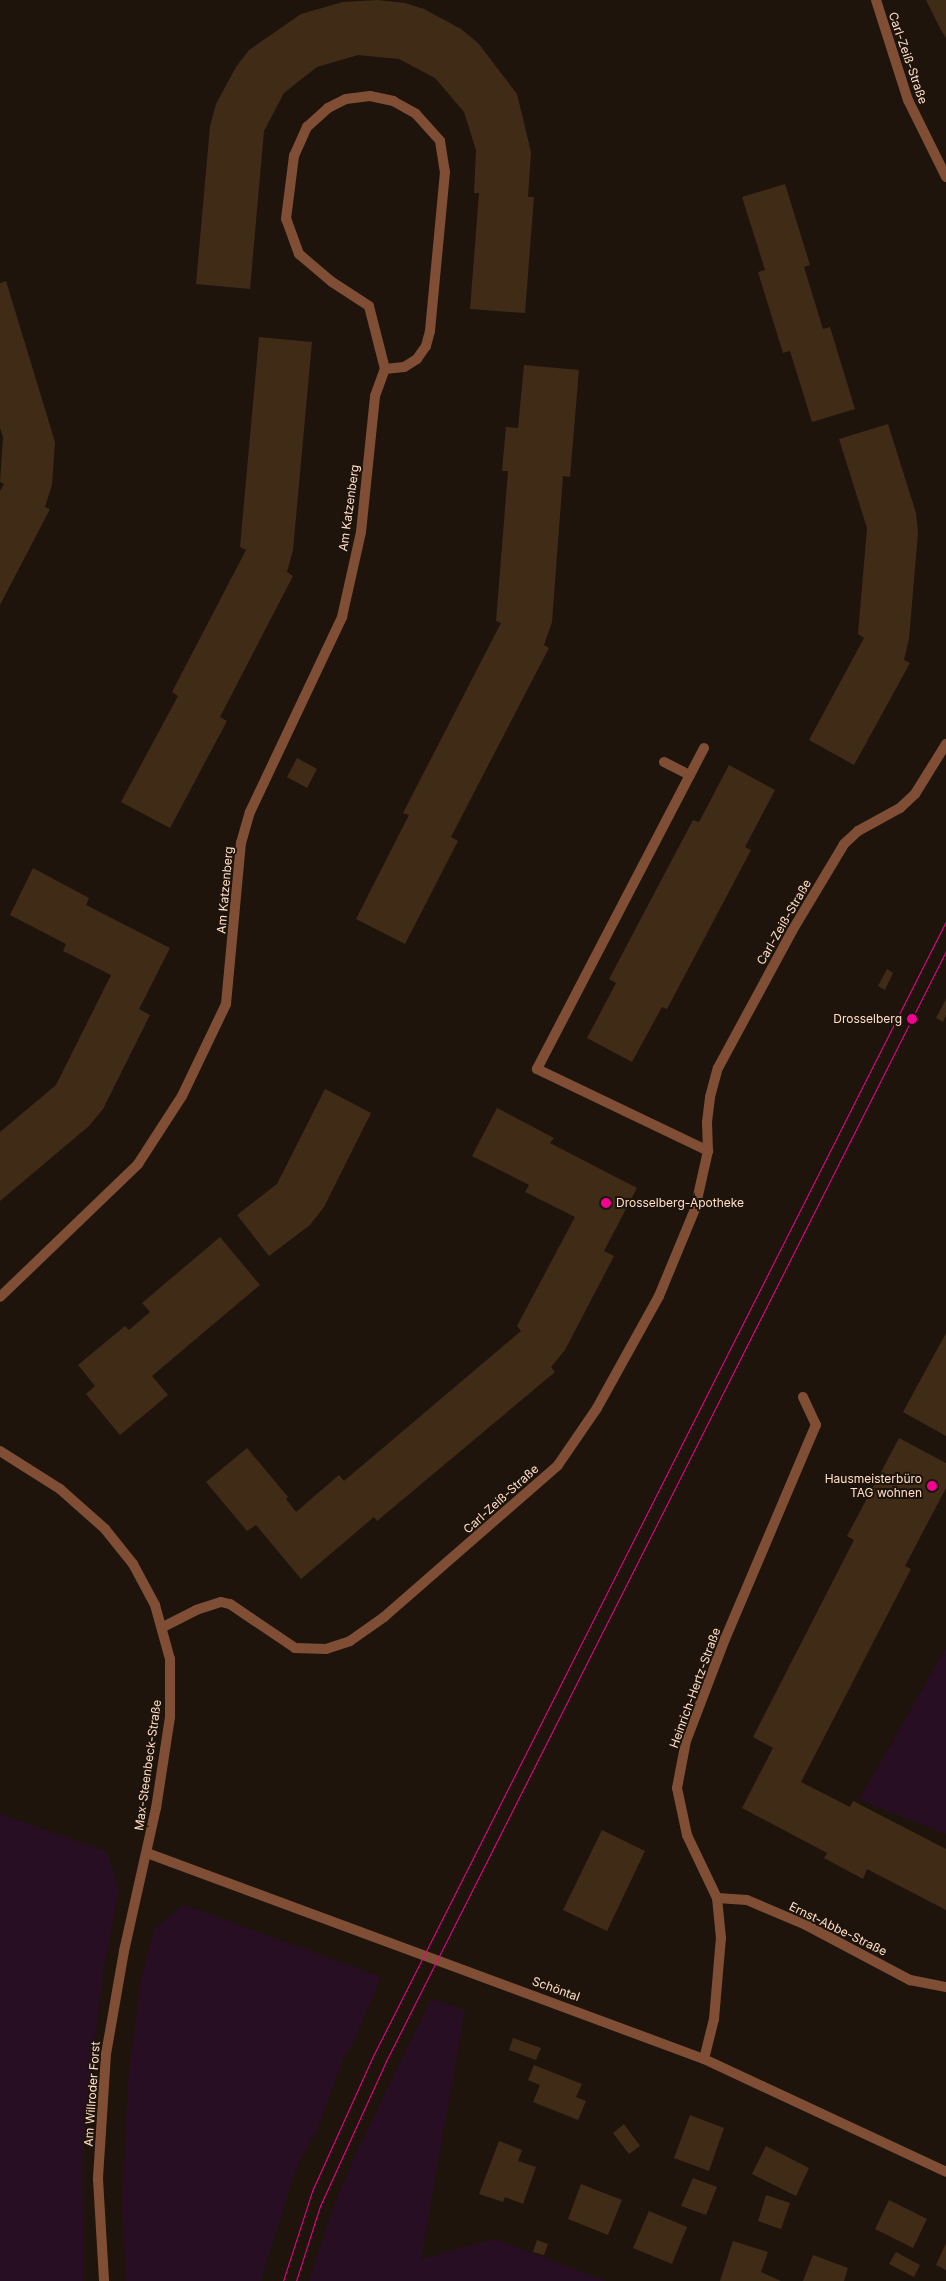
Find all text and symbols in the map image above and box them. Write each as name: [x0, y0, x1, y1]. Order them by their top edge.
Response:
street label: Carl-Zeiß-Straße: [886, 10, 930, 106]
street label: Am Katzenberg: [336, 464, 362, 552]
street label: Am Katzenberg: [214, 846, 236, 934]
street label: Carl-Zeiß-Straße: [754, 877, 814, 967]
place label: Drosselberg: [833, 1012, 902, 1026]
marker: Drosselberg: [906, 1013, 918, 1025]
place label: Drosselberg-Apotheke: [616, 1196, 744, 1210]
marker: Drosselberg-Apotheke: [600, 1197, 612, 1209]
street label: Carl-Zeiß-Straße: [460, 1461, 542, 1537]
place label: Hausmeisterbüro TAG wohnen: [825, 1472, 922, 1500]
marker: Hausmeisterbüro TAG wohnen: [926, 1480, 938, 1492]
street label: Heinrich-Hertz-Straße: [667, 1626, 723, 1750]
street label: Max-Steenbeck-Straße: [132, 1699, 164, 1831]
street label: Ernst-Abbe-Straße: [787, 1899, 889, 1959]
street label: Schöntal: [530, 1974, 582, 2004]
street label: Am Willroder Forst: [81, 2041, 103, 2147]

